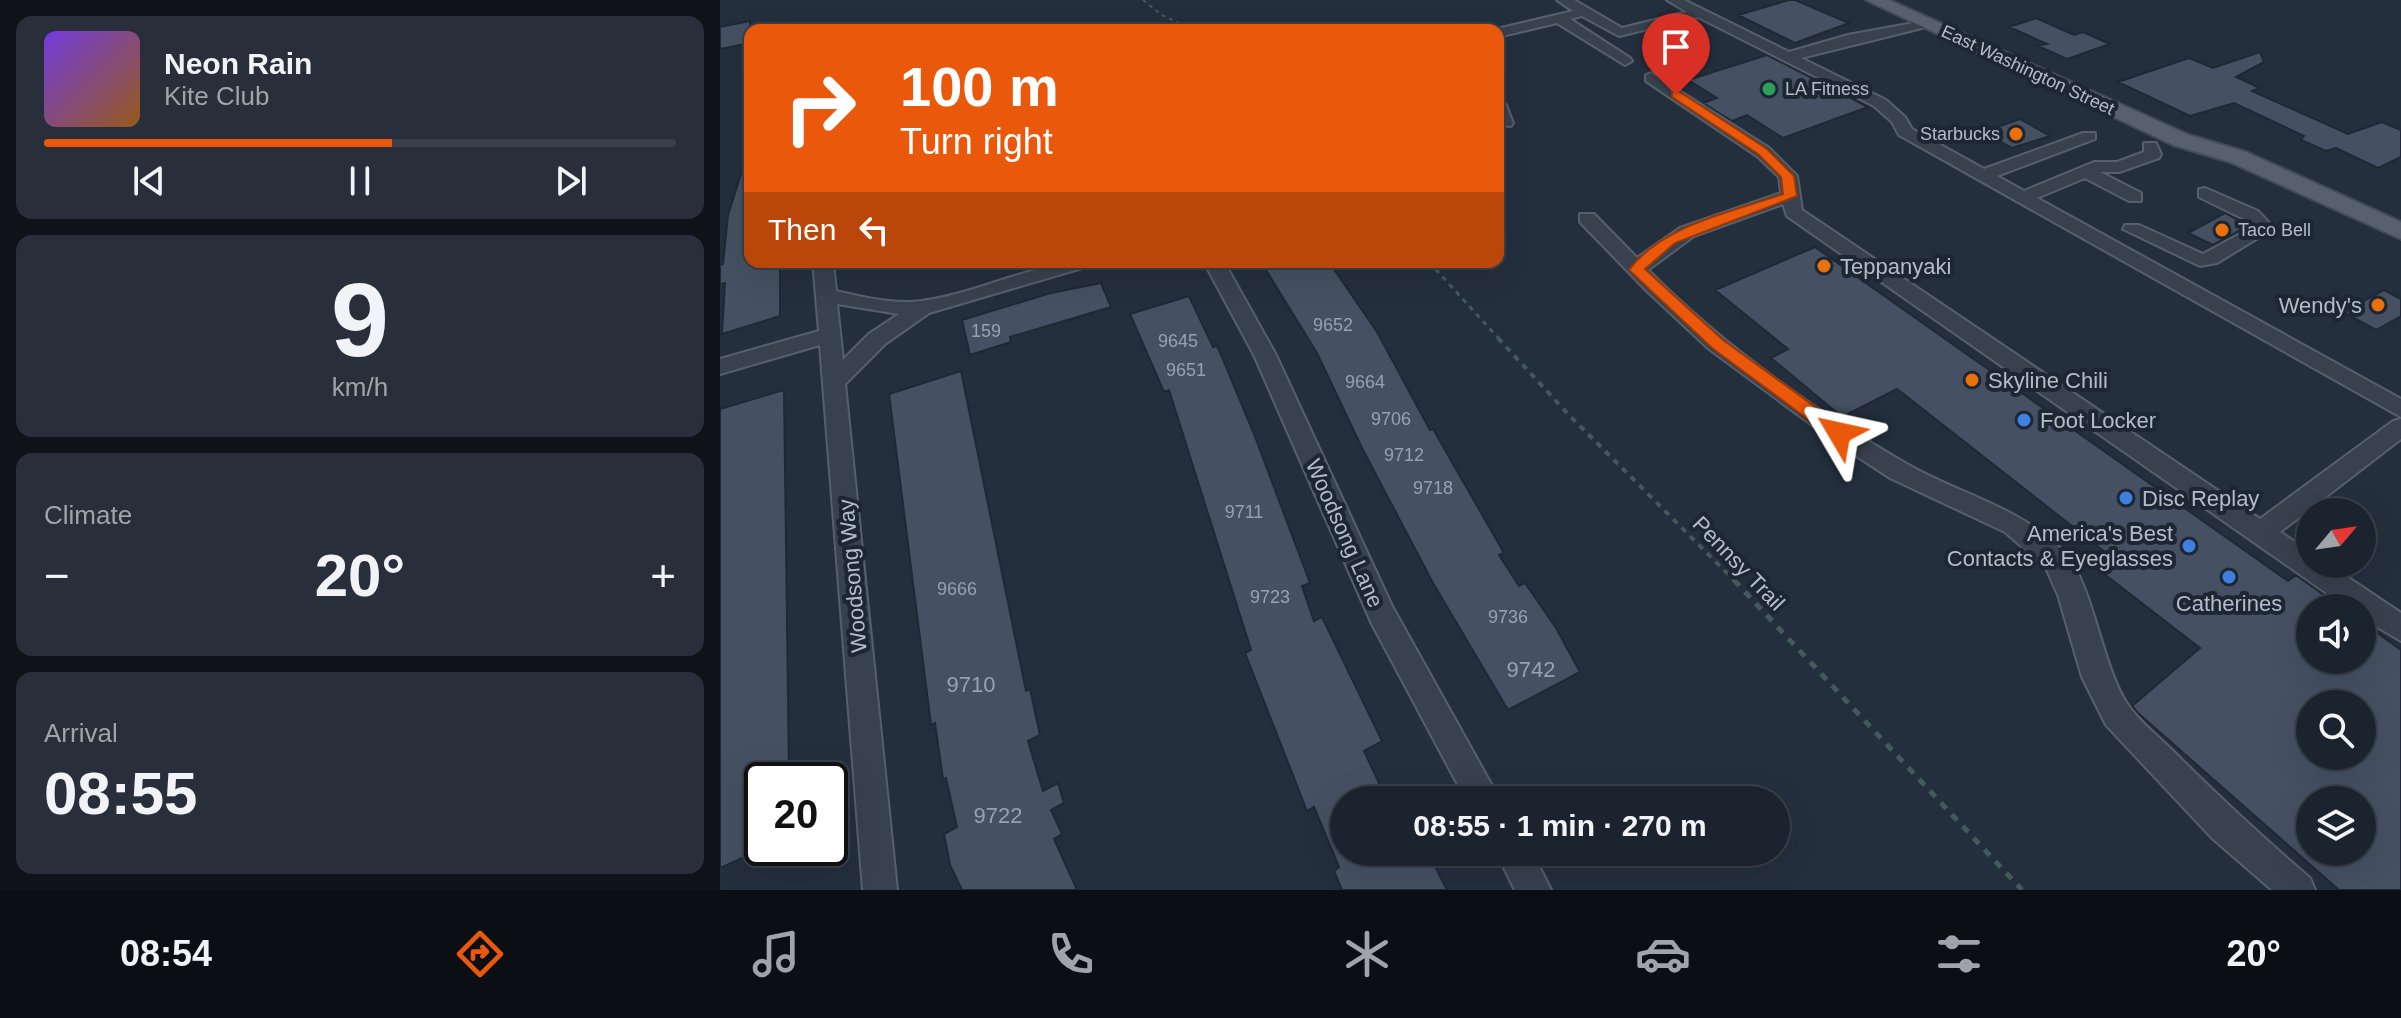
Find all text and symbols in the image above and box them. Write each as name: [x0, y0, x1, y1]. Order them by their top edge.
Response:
pin: [1642, 13, 1710, 95]
street label: East Washington Street: [1938, 21, 2118, 119]
icon: arrive: [1654, 25, 1698, 69]
text: Neon Rain: [164, 47, 312, 80]
text: 100 m: [900, 55, 1059, 118]
icon: right: [768, 56, 872, 160]
place label: LA Fitness: [1785, 79, 1869, 99]
marker: LA Fitness: [1760, 80, 1778, 98]
text: Kite Club: [164, 81, 270, 111]
text: Turn right: [900, 121, 1053, 162]
place label: Starbucks: [1920, 124, 2000, 144]
marker: Starbucks: [2007, 125, 2025, 143]
icon: previous: [127, 159, 171, 203]
icon: pause: [338, 159, 382, 203]
icon: next: [549, 159, 593, 203]
icon: left: [852, 208, 896, 252]
text: Then: [768, 213, 836, 246]
place label: Taco Bell: [2238, 220, 2311, 240]
marker: Taco Bell: [2213, 221, 2231, 239]
place label: Teppanyaki: [1840, 254, 1951, 279]
marker: Teppanyaki: [1815, 257, 1833, 275]
text: 9: [331, 262, 389, 378]
place label: Wendy's: [2279, 293, 2362, 318]
marker: Wendy's: [2369, 296, 2387, 314]
house number: 9652: [1313, 315, 1353, 335]
house number: 159: [971, 321, 1001, 341]
house number: 9645: [1158, 331, 1198, 351]
house number: 9651: [1166, 360, 1206, 380]
place label: Skyline Chili: [1988, 368, 2108, 393]
marker: Skyline Chili: [1963, 371, 1981, 389]
text: km/h: [332, 372, 388, 402]
house number: 9664: [1345, 372, 1385, 392]
position arrow: [1797, 391, 1881, 475]
place label: Foot Locker: [2040, 408, 2156, 433]
house number: 9706: [1371, 409, 1411, 429]
marker: Foot Locker: [2015, 411, 2033, 429]
house number: 9712: [1384, 445, 1424, 465]
street label: Woodsong Lane: [1301, 455, 1388, 611]
house number: 9718: [1413, 478, 1453, 498]
place label: Disc Replay: [2142, 486, 2259, 511]
marker: Disc Replay: [2117, 489, 2135, 507]
street label: Woodsong Way: [833, 498, 872, 654]
north arrow: [2296, 498, 2376, 578]
map controls: [2296, 498, 2376, 866]
text: Climate: [44, 500, 132, 530]
house number: 9711: [1225, 502, 1263, 522]
street label: Pennsy Trail: [1688, 511, 1790, 616]
place label: America's Best Contacts & Eyeglasses: [1947, 521, 2173, 571]
marker: America's Best Contacts & Eyeglasses: [2180, 537, 2198, 555]
text: 20°: [315, 542, 405, 609]
text: −: [44, 551, 70, 600]
text: +: [650, 551, 676, 600]
marker: Catherines: [2220, 568, 2238, 586]
house number: 9666: [937, 579, 977, 599]
house number: 9723: [1250, 587, 1290, 607]
place label: Catherines: [2176, 591, 2282, 616]
button: sound: [2296, 594, 2376, 674]
house number: 9736: [1488, 607, 1528, 627]
house number: 9742: [1507, 657, 1555, 682]
house number: 9710: [947, 672, 995, 697]
button: search: [2296, 690, 2376, 770]
text: Arrival: [44, 718, 118, 748]
text: 08:55: [44, 760, 197, 827]
speed limit sign: 20: [744, 762, 848, 866]
button: layers: [2296, 786, 2376, 866]
house number: 9722: [974, 803, 1022, 828]
text: 08:55 · 1 min · 270 m: [1413, 809, 1707, 842]
icon: directions: [452, 926, 508, 982]
icon: music: [748, 926, 804, 982]
icon: phone: [1043, 926, 1099, 982]
icon: climate: [1339, 926, 1395, 982]
icon: car: [1635, 926, 1691, 982]
icon: filters: [1931, 926, 1987, 982]
text: 08:54: [120, 933, 212, 974]
text: 20°: [2227, 933, 2281, 974]

